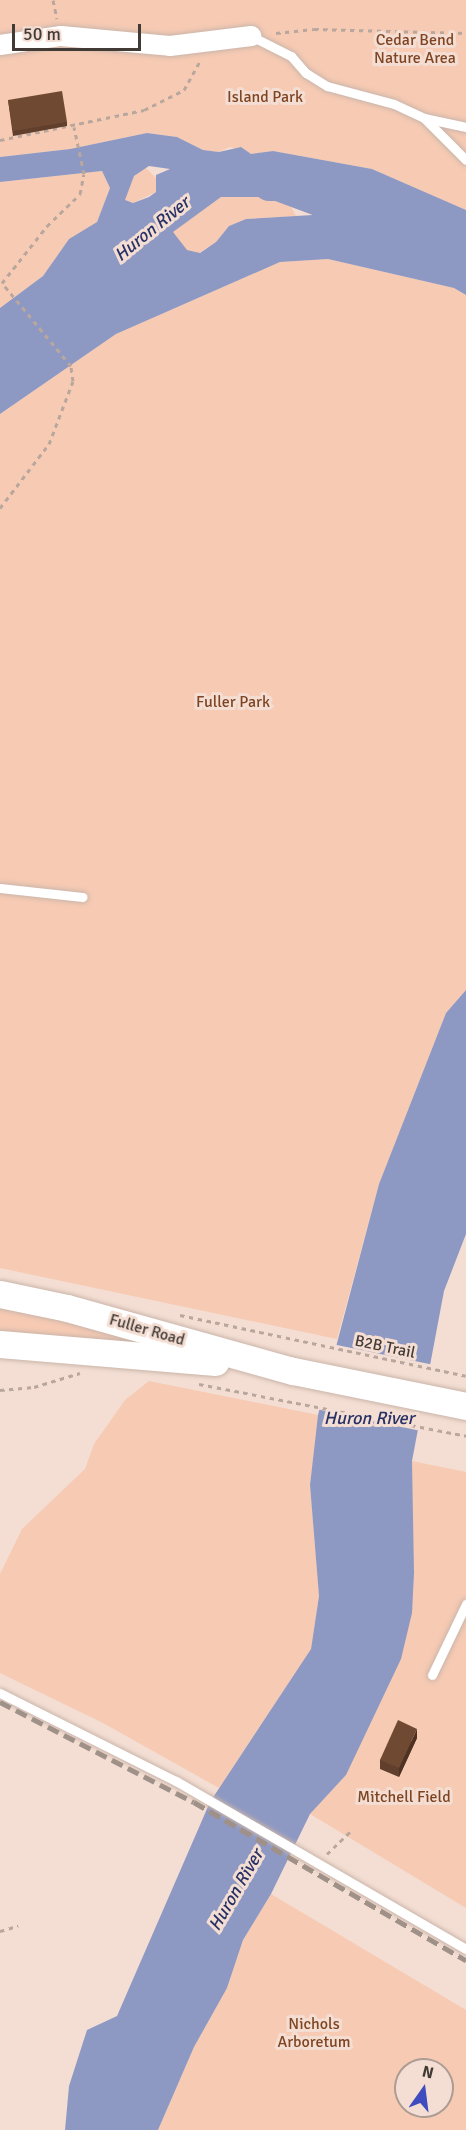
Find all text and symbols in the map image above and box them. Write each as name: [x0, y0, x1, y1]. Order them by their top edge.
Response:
scale bar: [15, 12, 144, 50]
text: 50 m: [23, 23, 61, 45]
park label: Cedar Bend Nature Area: [374, 30, 456, 68]
park label: Island Park: [227, 87, 303, 107]
water label: Huron River: [110, 192, 194, 266]
park label: Fuller Park: [196, 692, 270, 712]
street label: Fuller Road: [107, 1310, 187, 1350]
street label: B2B Trail: [353, 1331, 417, 1363]
water label: Huron River: [324, 1407, 414, 1429]
park label: Mitchell Field: [357, 1787, 451, 1807]
water label: Huron River: [204, 1845, 268, 1935]
park label: Nichols Arboretum: [277, 2014, 351, 2052]
north arrow: [394, 2058, 454, 2118]
text: N: [420, 2061, 436, 2084]

